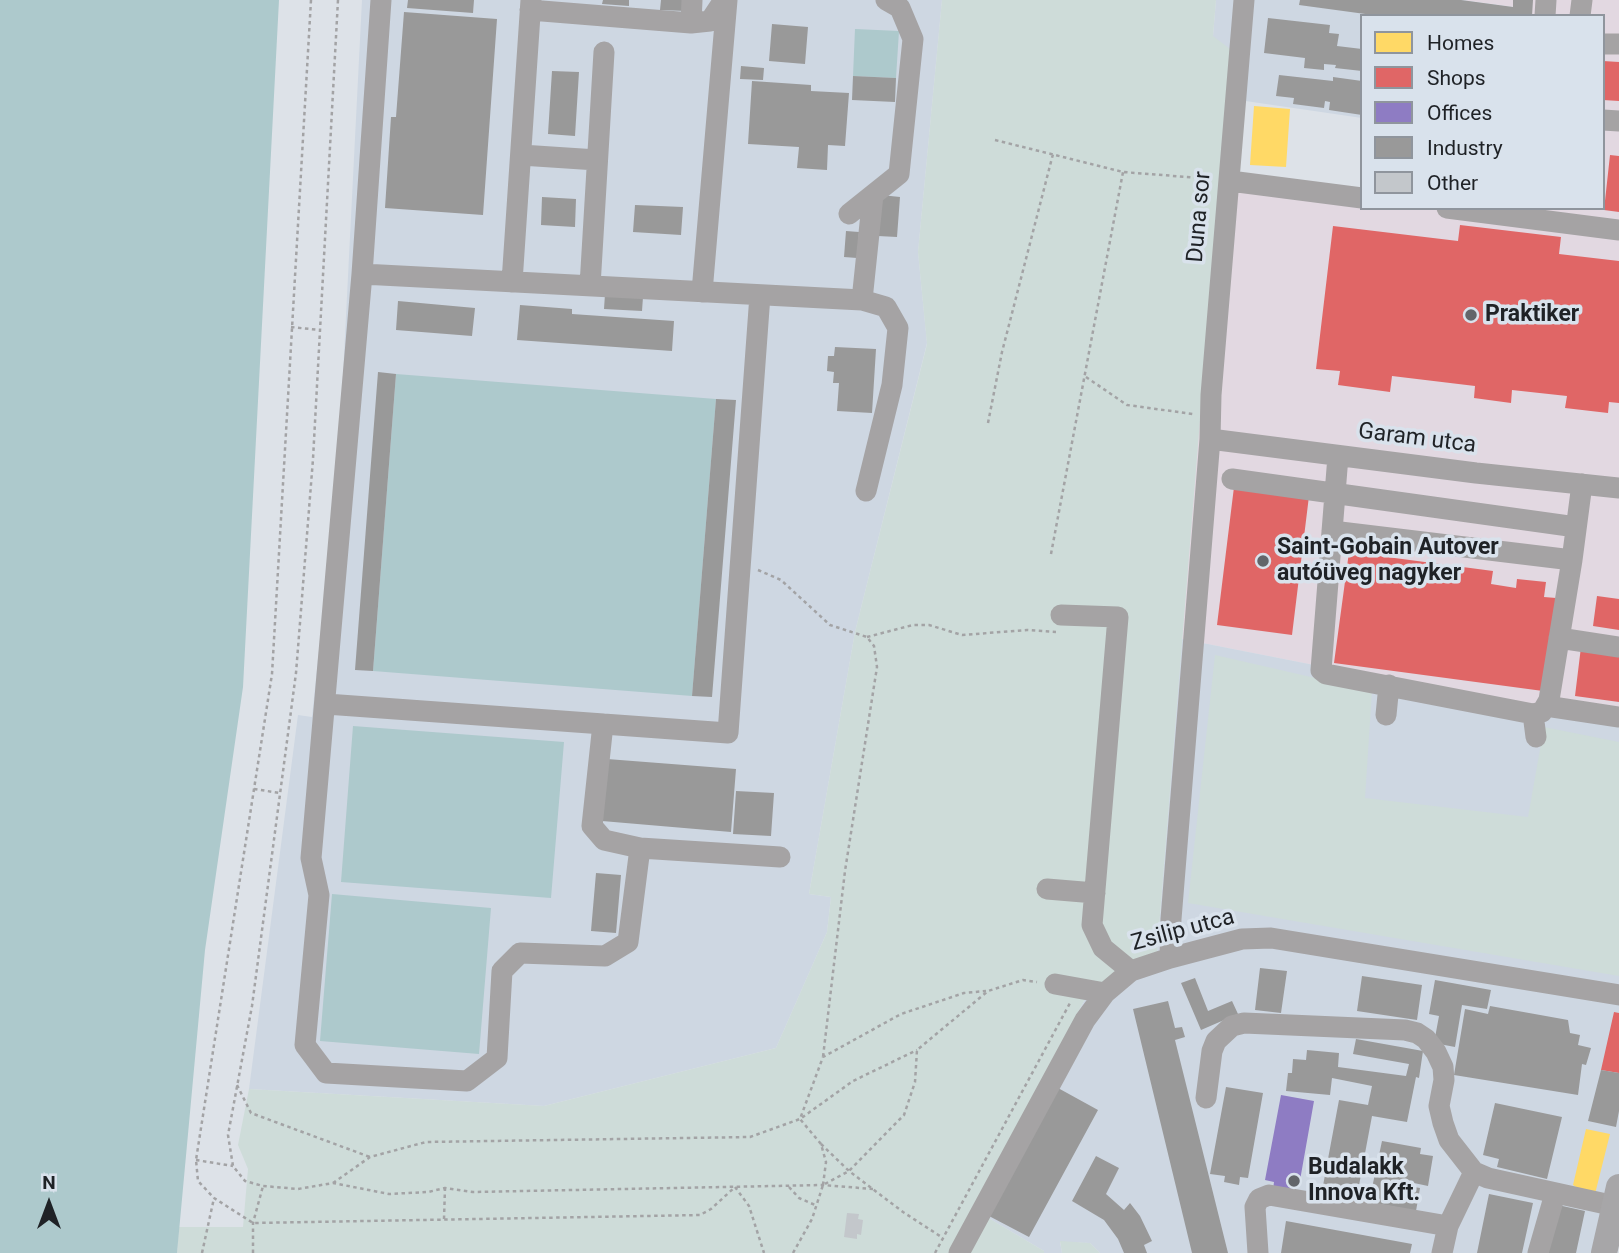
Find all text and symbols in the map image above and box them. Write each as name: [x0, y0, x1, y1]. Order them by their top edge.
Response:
legend: [1360, 14, 1605, 210]
text: Homes: [1427, 31, 1494, 55]
text: Shops: [1427, 66, 1486, 90]
text: Offices: [1427, 101, 1492, 125]
text: Industry: [1427, 136, 1503, 160]
street label: Duna sor: [1182, 170, 1218, 264]
text: Other: [1427, 171, 1478, 195]
place label: Praktiker: [1485, 301, 1579, 329]
marker: Praktiker: [1463, 307, 1479, 323]
street label: Garam utca: [1356, 418, 1478, 460]
place label: Saint-Gobain Autover autóüveg nagyker: [1277, 534, 1499, 588]
marker: Saint-Gobain Autover autóüveg nagyker: [1255, 553, 1271, 569]
street label: Zsilip utca: [1128, 904, 1238, 958]
place label: Budalakk Innova Kft.: [1308, 1154, 1420, 1208]
north arrow: [14, 1169, 84, 1239]
text: N: [42, 1171, 56, 1194]
marker: Budalakk Innova Kft.: [1286, 1173, 1302, 1189]

